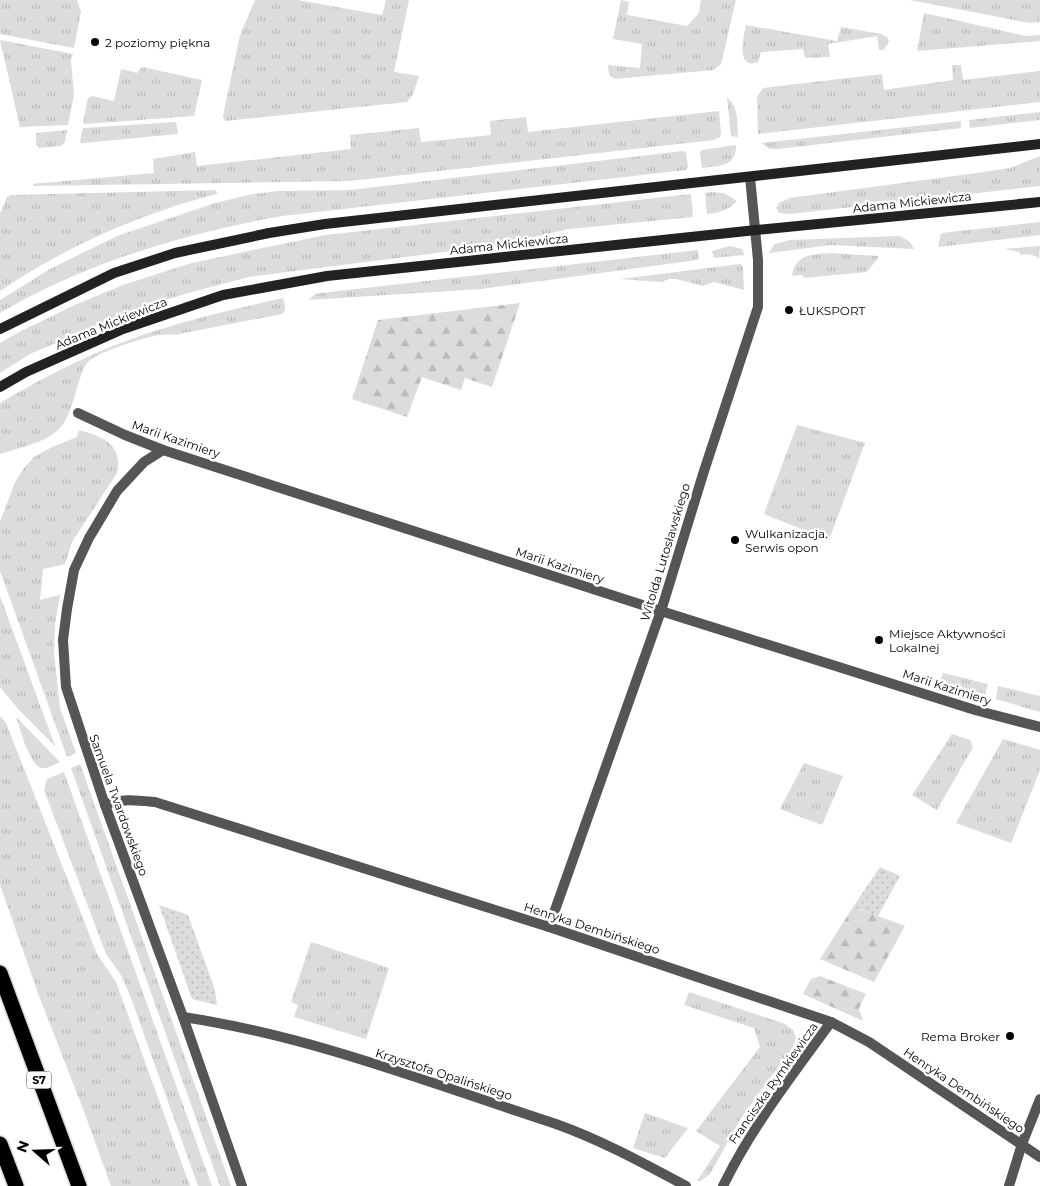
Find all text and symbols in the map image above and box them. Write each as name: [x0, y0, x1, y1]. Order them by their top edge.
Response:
place label: 2 poziomy piękna: [105, 35, 210, 50]
marker: 2 poziomy piękna: [89, 36, 101, 48]
street label: Adama Mickiewicza: [852, 188, 972, 216]
street label: Adama Mickiewicza: [449, 230, 569, 258]
street label: Adama Mickiewicza: [53, 294, 169, 352]
place label: ŁUKSPORT: [799, 303, 865, 318]
marker: ŁUKSPORT: [783, 304, 795, 316]
street label: Marii Kazimiery: [130, 417, 222, 461]
street label: Witolda Lutosławskiego: [637, 481, 693, 623]
place label: Wulkanizacja. Serwis opon: [745, 526, 828, 555]
marker: Wulkanizacja. Serwis opon: [729, 534, 741, 546]
street label: Marii Kazimiery: [514, 544, 607, 587]
place label: Miejsce Aktywności Lokalnej: [889, 626, 1006, 655]
marker: Miejsce Aktywności Lokalnej: [873, 634, 885, 646]
street label: Marii Kazimiery: [901, 666, 994, 709]
street label: Samuela Twardowskiego: [86, 732, 152, 878]
street label: Henryka Dembińskiego: [522, 899, 662, 957]
street label: Franciszka Rymkiewicza: [725, 1019, 821, 1147]
place label: Rema Broker: [921, 1029, 1000, 1044]
marker: Rema Broker: [1004, 1030, 1016, 1042]
street label: Henryka Dembińskiego: [901, 1044, 1027, 1136]
street label: Krzysztofa Opalińskiego: [374, 1045, 514, 1103]
road number: S7: [26, 1072, 52, 1088]
north arrow: [10, 1126, 60, 1176]
text: N: [12, 1138, 33, 1155]

